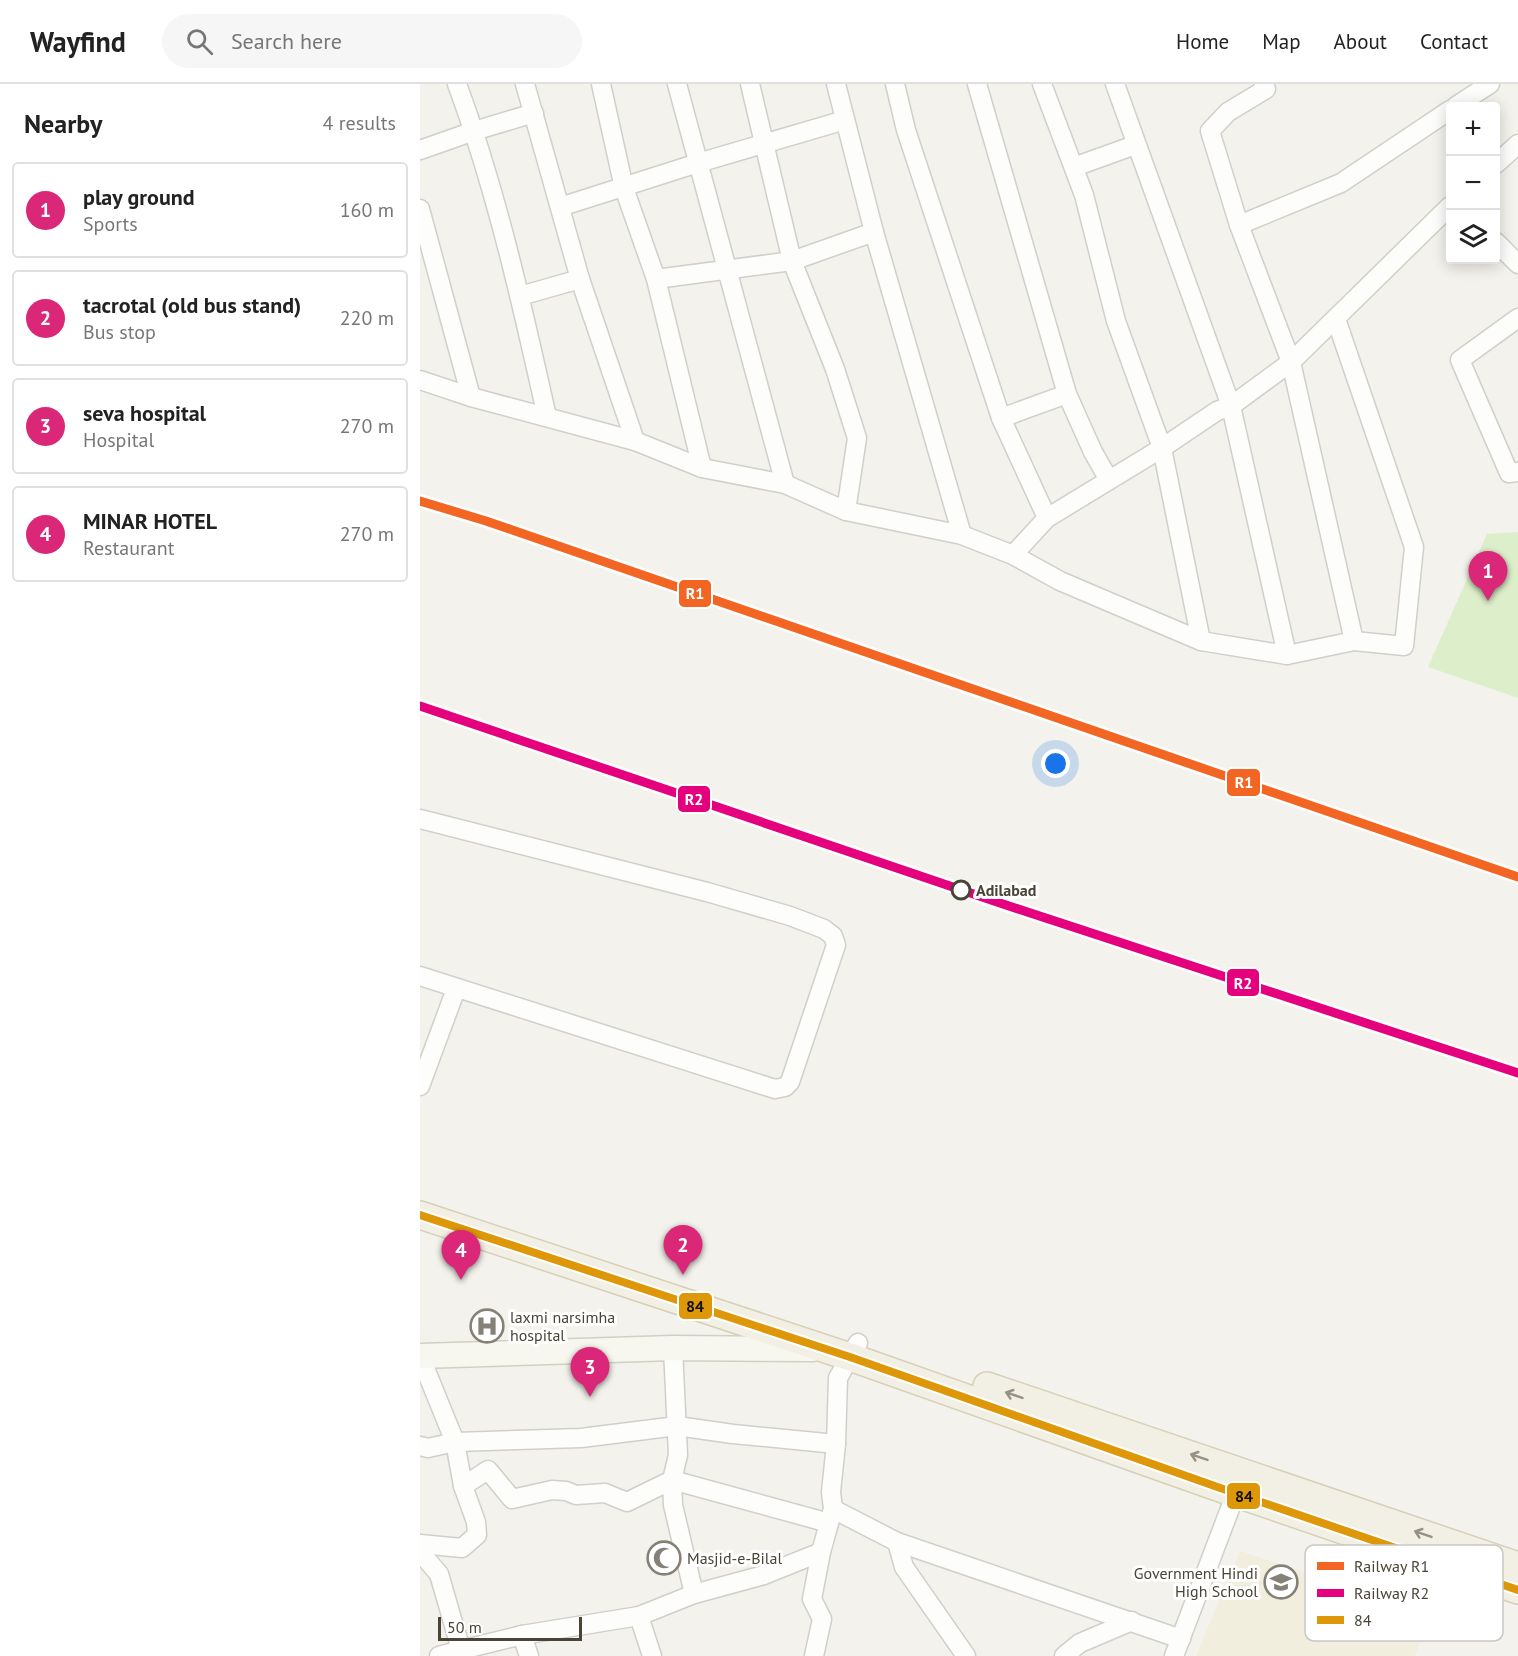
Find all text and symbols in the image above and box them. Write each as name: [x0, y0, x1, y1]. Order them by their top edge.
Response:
search box: [162, 14, 582, 68]
text: Wayfind: [30, 23, 126, 60]
icon: search: [183, 25, 216, 58]
text: Search here: [231, 27, 342, 55]
text: Home: [1176, 28, 1229, 55]
text: Map: [1262, 28, 1301, 55]
text: About: [1334, 28, 1387, 55]
text: Contact: [1420, 28, 1488, 55]
map controls: [1446, 102, 1500, 264]
button: +: [1446, 102, 1500, 156]
text: Nearby: [24, 107, 102, 140]
text: 4 results: [323, 110, 396, 136]
button: −: [1446, 156, 1500, 210]
text: play ground: [83, 183, 195, 211]
text: 1: [40, 197, 51, 223]
text: 160 m: [340, 197, 394, 223]
button: layers: [1446, 210, 1500, 264]
text: Sports: [83, 211, 138, 237]
text: tacrotal (old bus stand): [83, 291, 301, 319]
text: 2: [40, 305, 51, 331]
text: 220 m: [340, 305, 394, 331]
text: Bus stop: [83, 319, 156, 345]
text: seva hospital: [83, 399, 206, 427]
text: 3: [40, 413, 51, 439]
text: 270 m: [340, 413, 394, 439]
text: Hospital: [83, 427, 154, 453]
text: MINAR HOTEL: [83, 507, 217, 535]
text: 4: [40, 521, 51, 547]
text: 270 m: [340, 521, 394, 547]
text: Restaurant: [83, 535, 174, 561]
pin: 1: [1468, 552, 1508, 601]
line badge: R1: [678, 579, 712, 608]
text: R1: [686, 583, 704, 603]
your location: [1041, 749, 1070, 778]
line badge: R1: [1226, 768, 1261, 797]
text: R1: [1235, 772, 1253, 792]
line badge: R2: [677, 785, 711, 813]
text: R2: [685, 789, 703, 809]
marker: Adilabad: [951, 880, 971, 900]
place label: Adilabad: [976, 880, 1036, 900]
line badge: R2: [1226, 968, 1260, 997]
text: R2: [1234, 973, 1252, 993]
pin: 2: [664, 1226, 702, 1275]
pin: 4: [442, 1230, 480, 1280]
line badge: 84: [678, 1292, 713, 1320]
text: 84: [686, 1296, 704, 1316]
place label: laxmi narsimha hospital: [510, 1307, 615, 1345]
hospital icon: laxmi narsimha hospital: [469, 1308, 505, 1344]
pin: 3: [570, 1348, 610, 1397]
one-way arrow: [1005, 1389, 1024, 1400]
one-way arrow: [1190, 1451, 1209, 1462]
line badge: 84: [1226, 1482, 1261, 1510]
text: 84: [1235, 1486, 1253, 1506]
one-way arrow: [1414, 1528, 1433, 1539]
mosque icon: Masjid-e-Bilal: [646, 1540, 682, 1576]
legend: [1305, 1545, 1503, 1641]
place label: Masjid-e-Bilal: [687, 1548, 782, 1568]
text: Railway R1: [1354, 1556, 1429, 1576]
place label: Government Hindi High School: [1134, 1563, 1258, 1601]
school or university icon: Government Hindi High School: [1263, 1564, 1299, 1600]
text: Railway R2: [1354, 1583, 1429, 1603]
text: 84: [1354, 1610, 1372, 1630]
scale bar: [438, 1614, 582, 1642]
text: 50 m: [447, 1617, 482, 1637]

